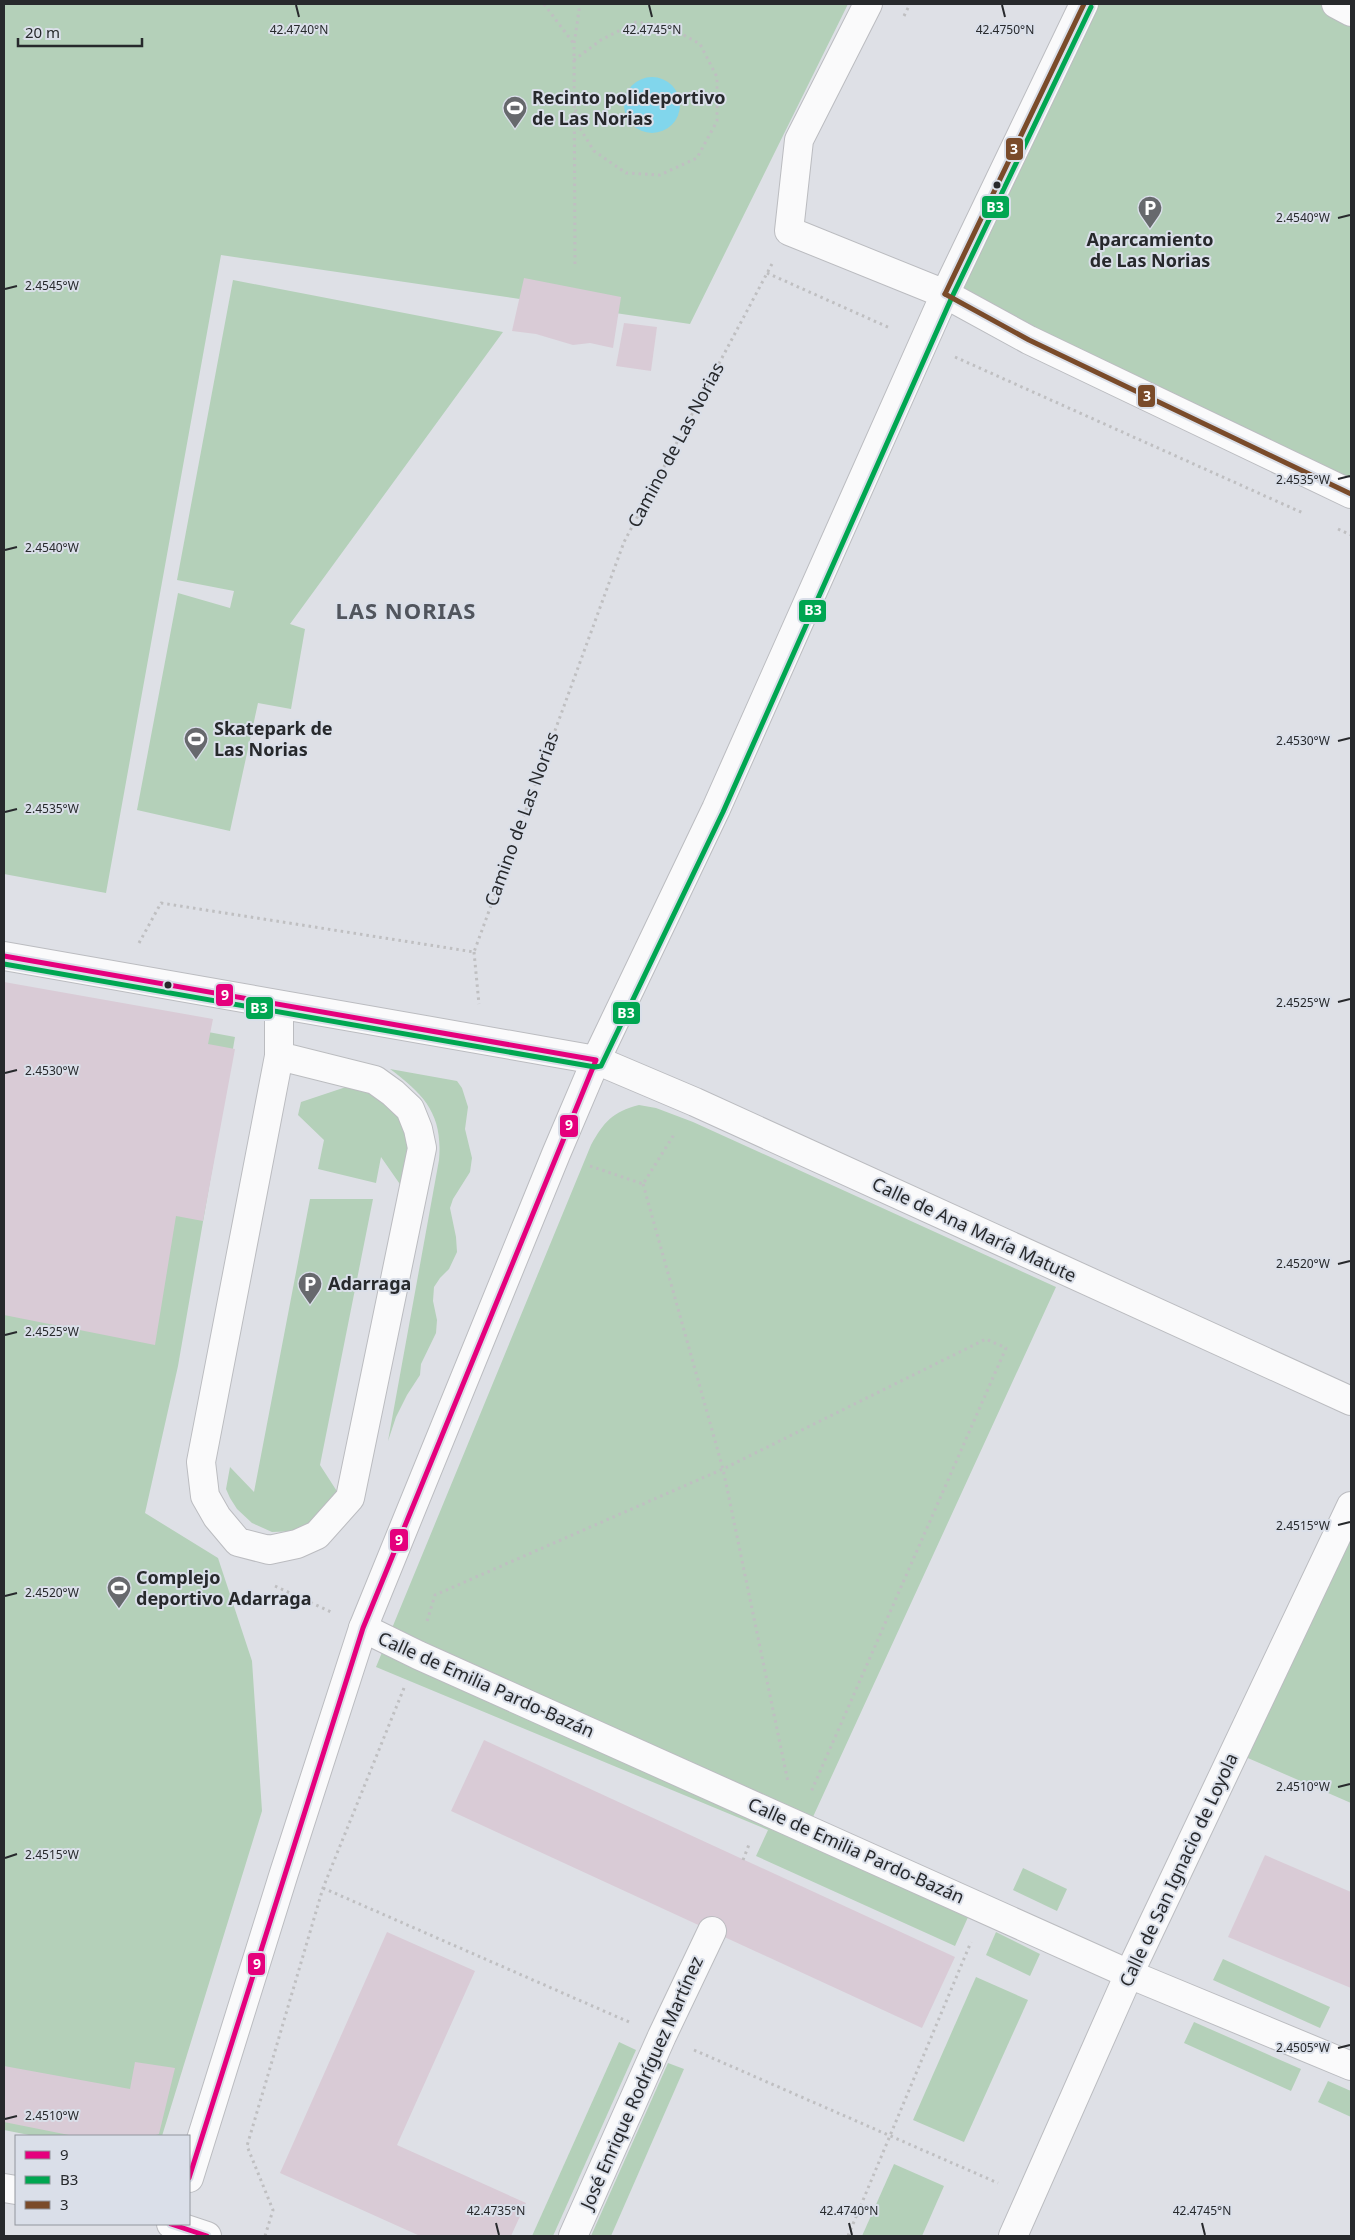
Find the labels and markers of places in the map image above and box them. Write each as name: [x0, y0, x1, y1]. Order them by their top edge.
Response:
place label: Recinto polideportivo de Las Norias: [532, 85, 726, 130]
sports icon: Recinto polideportivo de Las Norias: [502, 95, 528, 129]
unlabelled marker: [992, 180, 1002, 190]
parking icon: Aparcamiento de Las Norias: [1137, 195, 1163, 229]
place label: Aparcamiento de Las Norias: [1087, 227, 1213, 272]
place label: Skatepark de Las Norias: [214, 716, 333, 761]
sports icon: Skatepark de Las Norias: [183, 726, 209, 760]
unlabelled marker: [163, 980, 173, 990]
parking icon: Adarraga: [297, 1271, 323, 1305]
place label: Adarraga: [328, 1271, 411, 1295]
place label: Complejo deportivo Adarraga: [136, 1565, 311, 1610]
sports icon: Complejo deportivo Adarraga: [106, 1575, 132, 1609]

